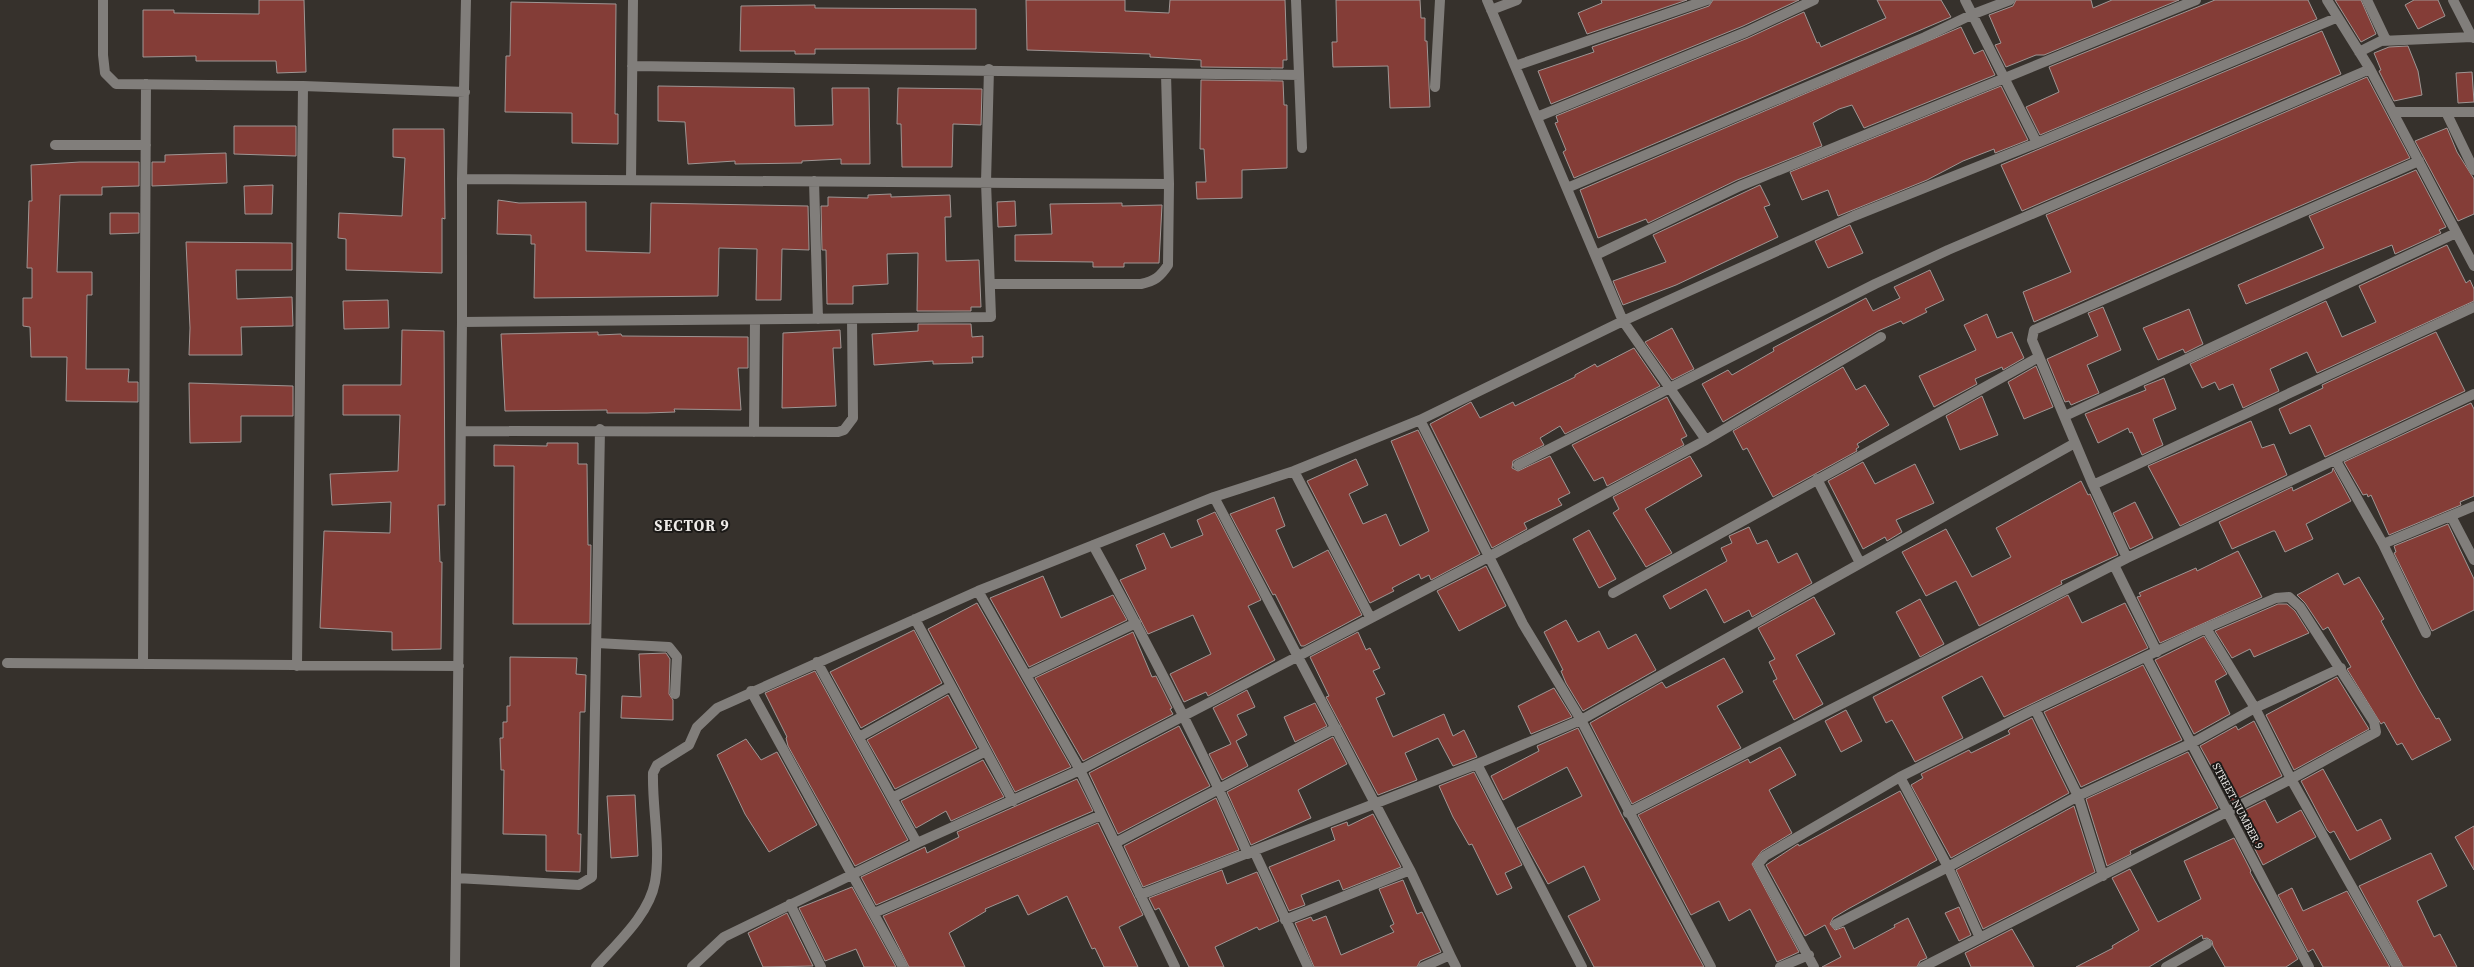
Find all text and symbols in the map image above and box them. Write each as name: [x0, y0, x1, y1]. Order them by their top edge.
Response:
district label: SECTOR 9: [654, 515, 730, 536]
street label: STREET NUMBER 9: [2208, 760, 2267, 852]

